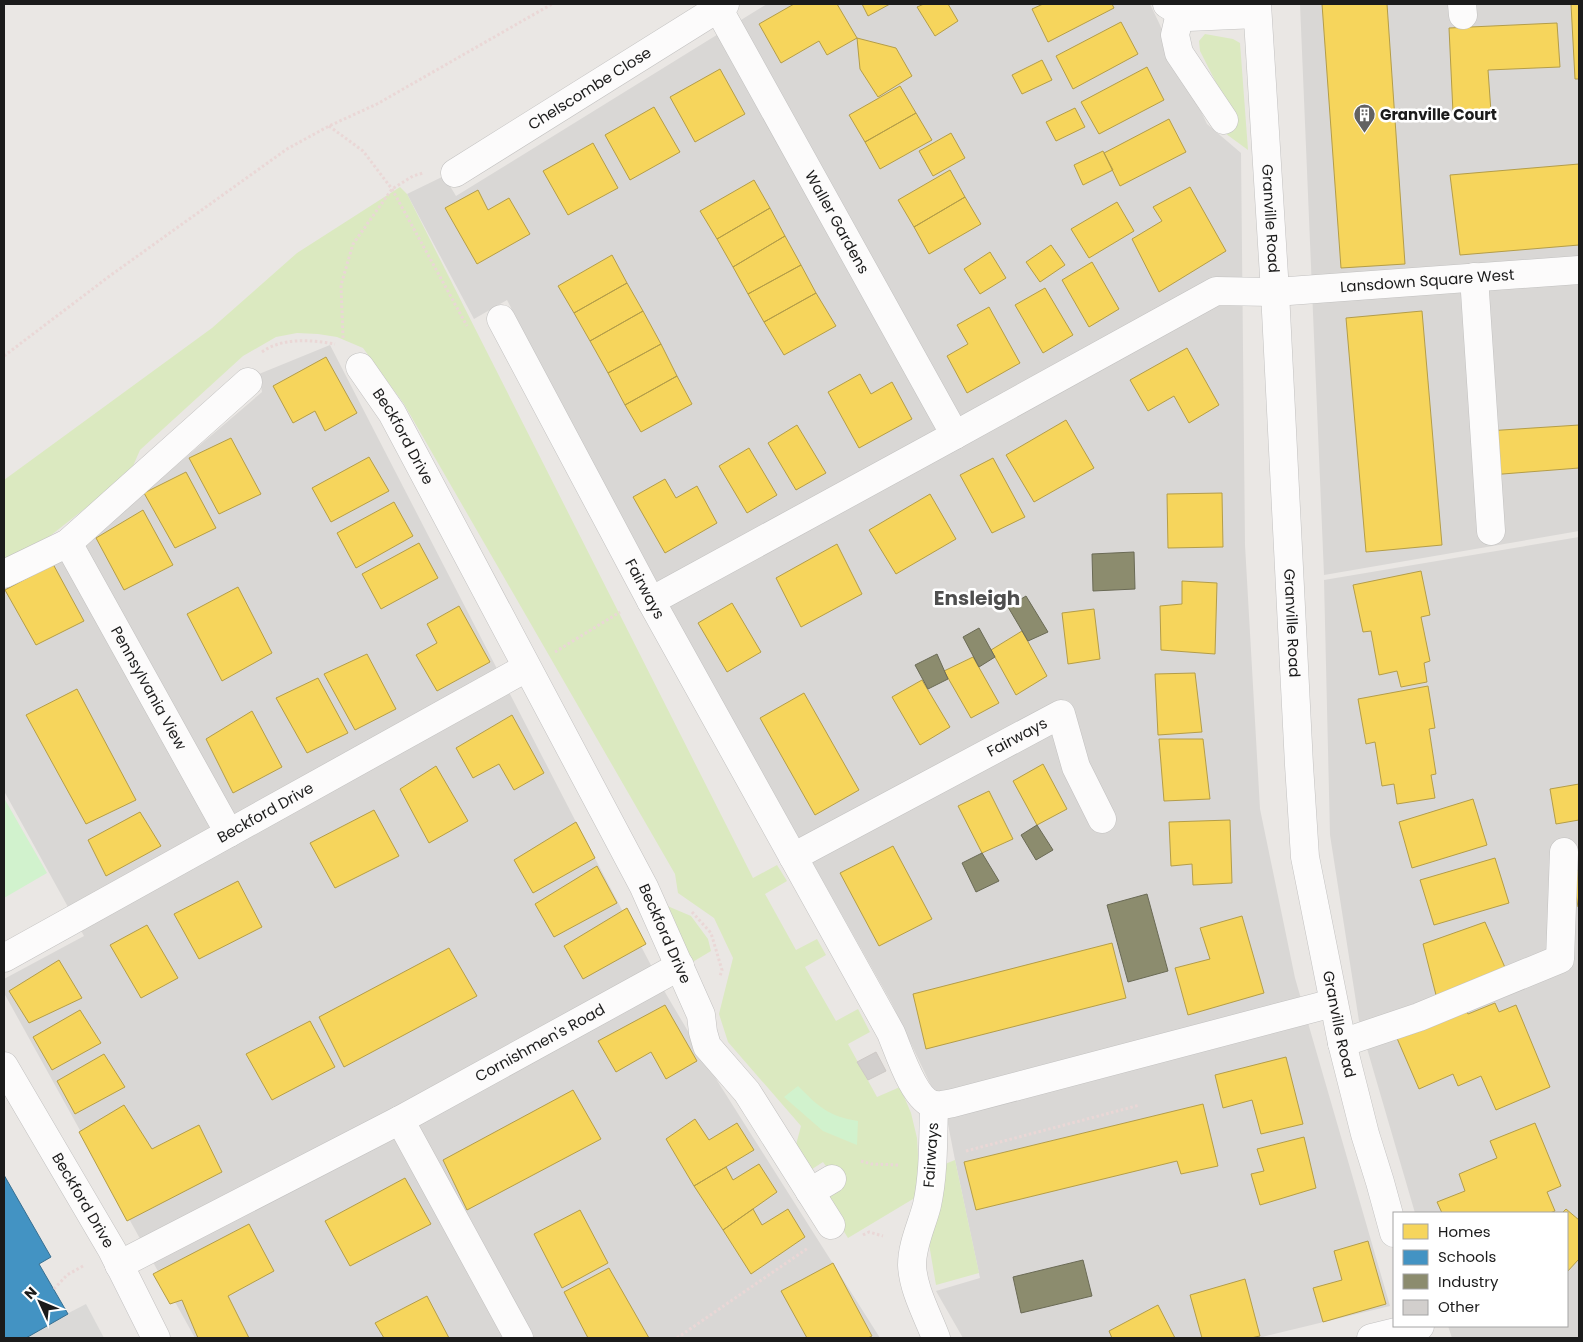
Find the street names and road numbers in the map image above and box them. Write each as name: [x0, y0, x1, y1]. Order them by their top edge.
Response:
street label: Chelscombe Close: [524, 42, 655, 135]
street label: Granville Road: [1257, 164, 1285, 274]
street label: Waller Gardens: [800, 166, 875, 278]
street label: Lansdown Square West: [1339, 264, 1515, 297]
street label: Beckford Drive: [368, 384, 439, 488]
street label: Fairways: [620, 555, 670, 623]
street label: Granville Road: [1279, 568, 1306, 678]
street label: Pennsylvania View: [106, 622, 192, 754]
street label: Fairways: [983, 712, 1051, 762]
street label: Beckford Drive: [213, 777, 317, 848]
street label: Beckford Drive: [634, 880, 697, 987]
street label: Granville Road: [1318, 969, 1361, 1080]
street label: Cornishmen's Road: [471, 998, 608, 1087]
street label: Fairways: [918, 1121, 943, 1188]
street label: Beckford Drive: [47, 1149, 120, 1252]

